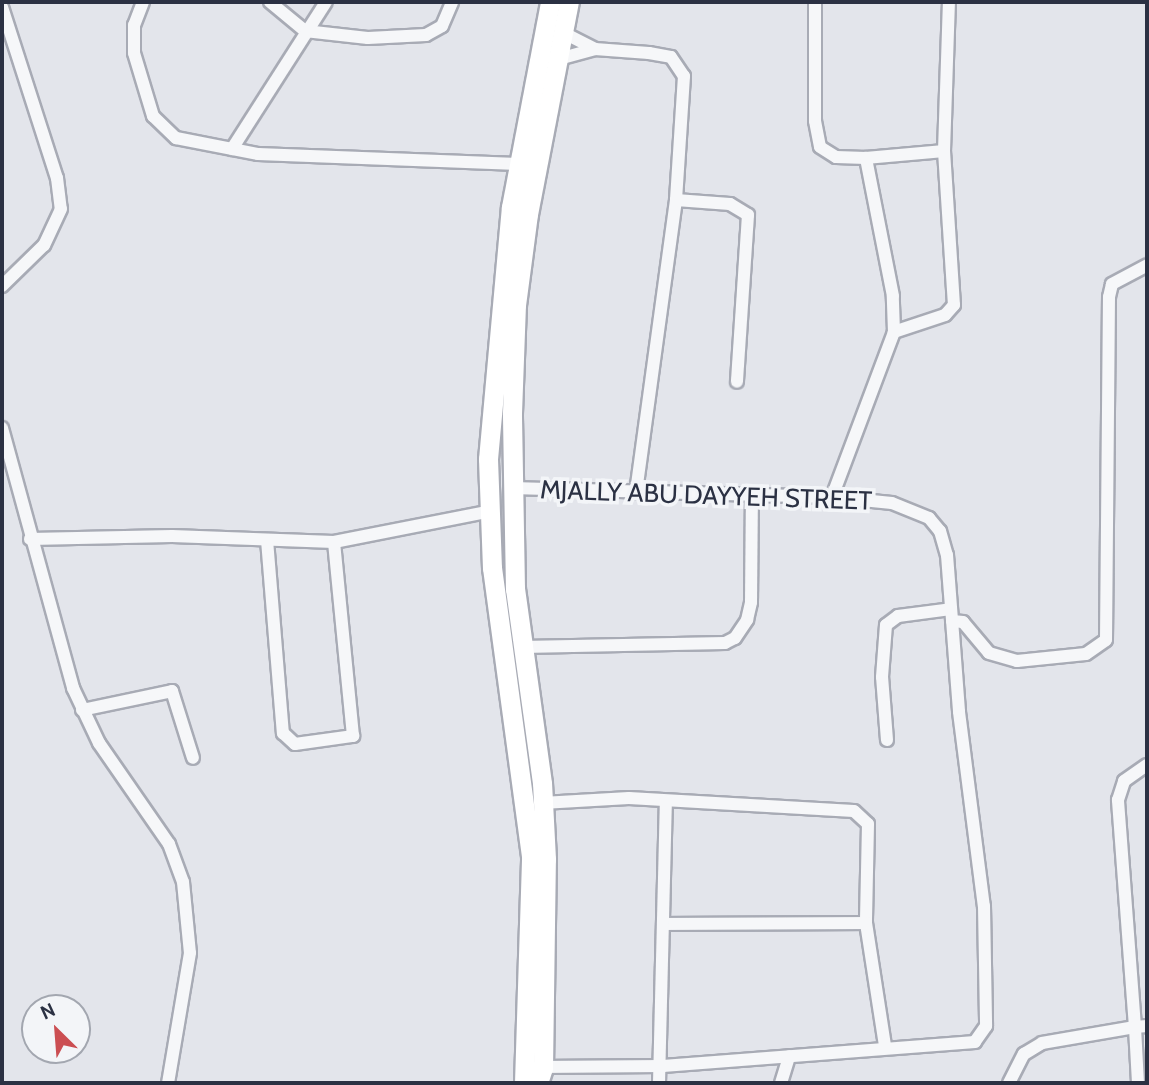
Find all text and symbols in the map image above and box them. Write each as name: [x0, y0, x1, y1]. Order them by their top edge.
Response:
street label: MJALLY ABU DAYYEH STREET: [539, 475, 873, 517]
north arrow: [21, 994, 91, 1064]
text: N: [37, 998, 59, 1025]

